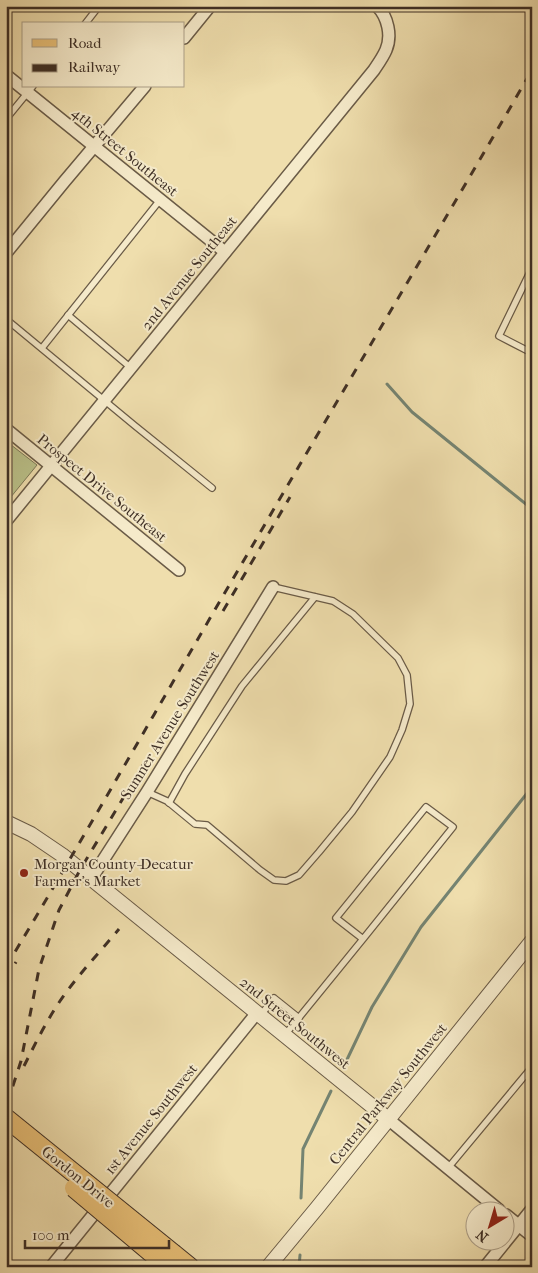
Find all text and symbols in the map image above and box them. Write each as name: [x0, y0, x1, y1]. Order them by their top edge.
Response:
legend: [22, 22, 185, 88]
text: Road: [68, 34, 102, 52]
text: Railway: [68, 58, 121, 76]
street label: 4th Street Southeast: [68, 104, 182, 201]
street label: 2nd Avenue Southeast: [137, 212, 241, 334]
street label: Prospect Drive Southeast: [34, 430, 171, 546]
street label: Sumner Avenue Southwest: [117, 647, 224, 803]
place label: Morgan County-Decatur Farmer's Market: [34, 855, 193, 890]
marker: Morgan County-Decatur Farmer's Market: [18, 867, 30, 879]
street label: 2nd Street Southwest: [236, 973, 354, 1073]
street label: Central Parkway Southwest: [325, 1019, 451, 1169]
street label: 1st Avenue Southwest: [101, 1059, 202, 1178]
street label: Gordon Drive: [38, 1142, 119, 1212]
north arrow: [466, 1200, 516, 1250]
scale bar: [25, 1218, 169, 1250]
text: 100 m: [32, 1226, 70, 1244]
text: N: [473, 1226, 492, 1246]

